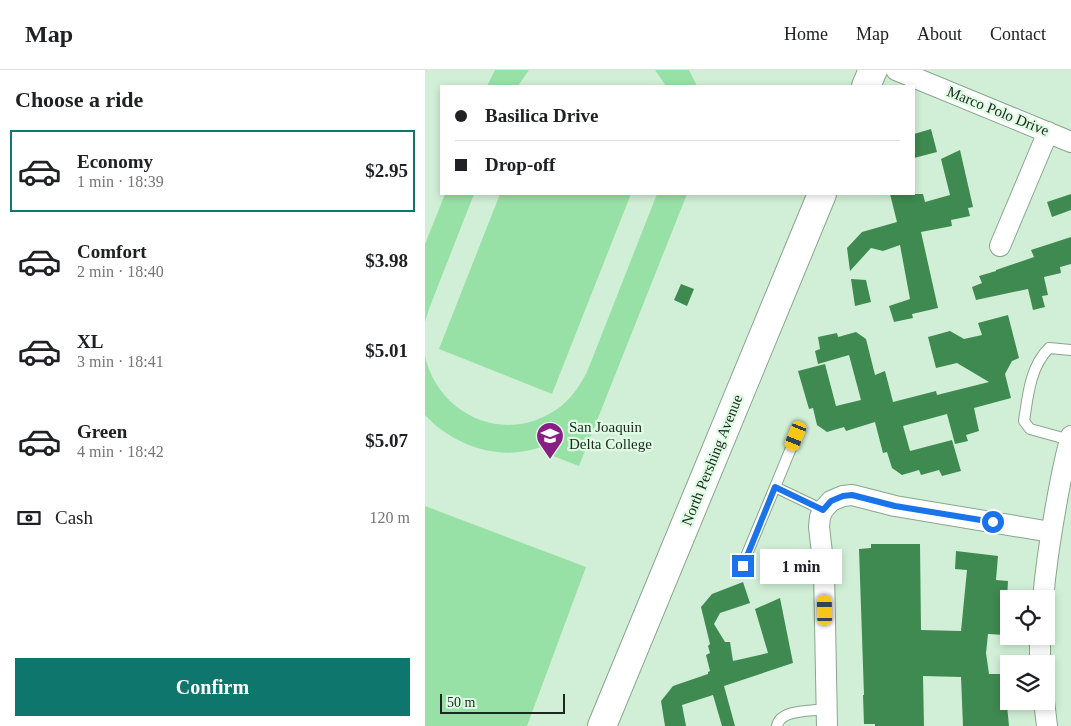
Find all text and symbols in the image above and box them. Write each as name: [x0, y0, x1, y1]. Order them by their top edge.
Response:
text: Map: [25, 21, 73, 47]
text: Home: [784, 24, 828, 44]
text: Map: [856, 24, 889, 44]
text: About: [917, 24, 962, 44]
text: Contact: [990, 24, 1046, 44]
street label: Marco Polo Drive: [945, 83, 1052, 139]
text: Choose a ride: [15, 87, 143, 112]
text: Basilica Drive: [485, 105, 598, 126]
icon: car: [17, 149, 62, 194]
text: Economy: [77, 151, 153, 172]
text: Drop-off: [485, 154, 555, 175]
text: $2.95: [365, 160, 408, 181]
text: 1 min · 18:39: [77, 173, 164, 190]
icon: car: [17, 239, 62, 284]
text: Comfort: [77, 241, 147, 262]
text: $3.98: [365, 250, 408, 271]
text: 2 min · 18:40: [77, 263, 164, 280]
icon: car: [17, 329, 62, 374]
text: XL: [77, 331, 103, 352]
text: $5.01: [365, 340, 408, 361]
text: 3 min · 18:41: [77, 353, 164, 370]
street label: North Pershing Avenue: [678, 392, 746, 528]
icon: car: [17, 419, 62, 464]
place label: San Joaquin Delta College: [569, 419, 652, 452]
car: [783, 419, 808, 453]
text: Green: [77, 421, 127, 442]
school or university icon: San Joaquin Delta College: [535, 421, 565, 460]
text: $5.07: [365, 430, 408, 451]
text: 4 min · 18:42: [77, 443, 164, 460]
icon: cash: [15, 504, 43, 532]
text: Cash: [55, 507, 93, 528]
text: 120 m: [370, 509, 410, 526]
route start: [982, 511, 1004, 533]
callout: 1 min: [761, 548, 843, 584]
route end: [732, 555, 754, 577]
text: 1 min: [782, 558, 820, 575]
map controls: [1000, 590, 1055, 710]
button: locate: [1000, 590, 1055, 645]
car: [817, 595, 832, 625]
button: layers: [1000, 655, 1055, 710]
button: Confirm: [15, 658, 410, 716]
scale bar: [440, 691, 565, 714]
text: 50 m: [447, 695, 475, 710]

